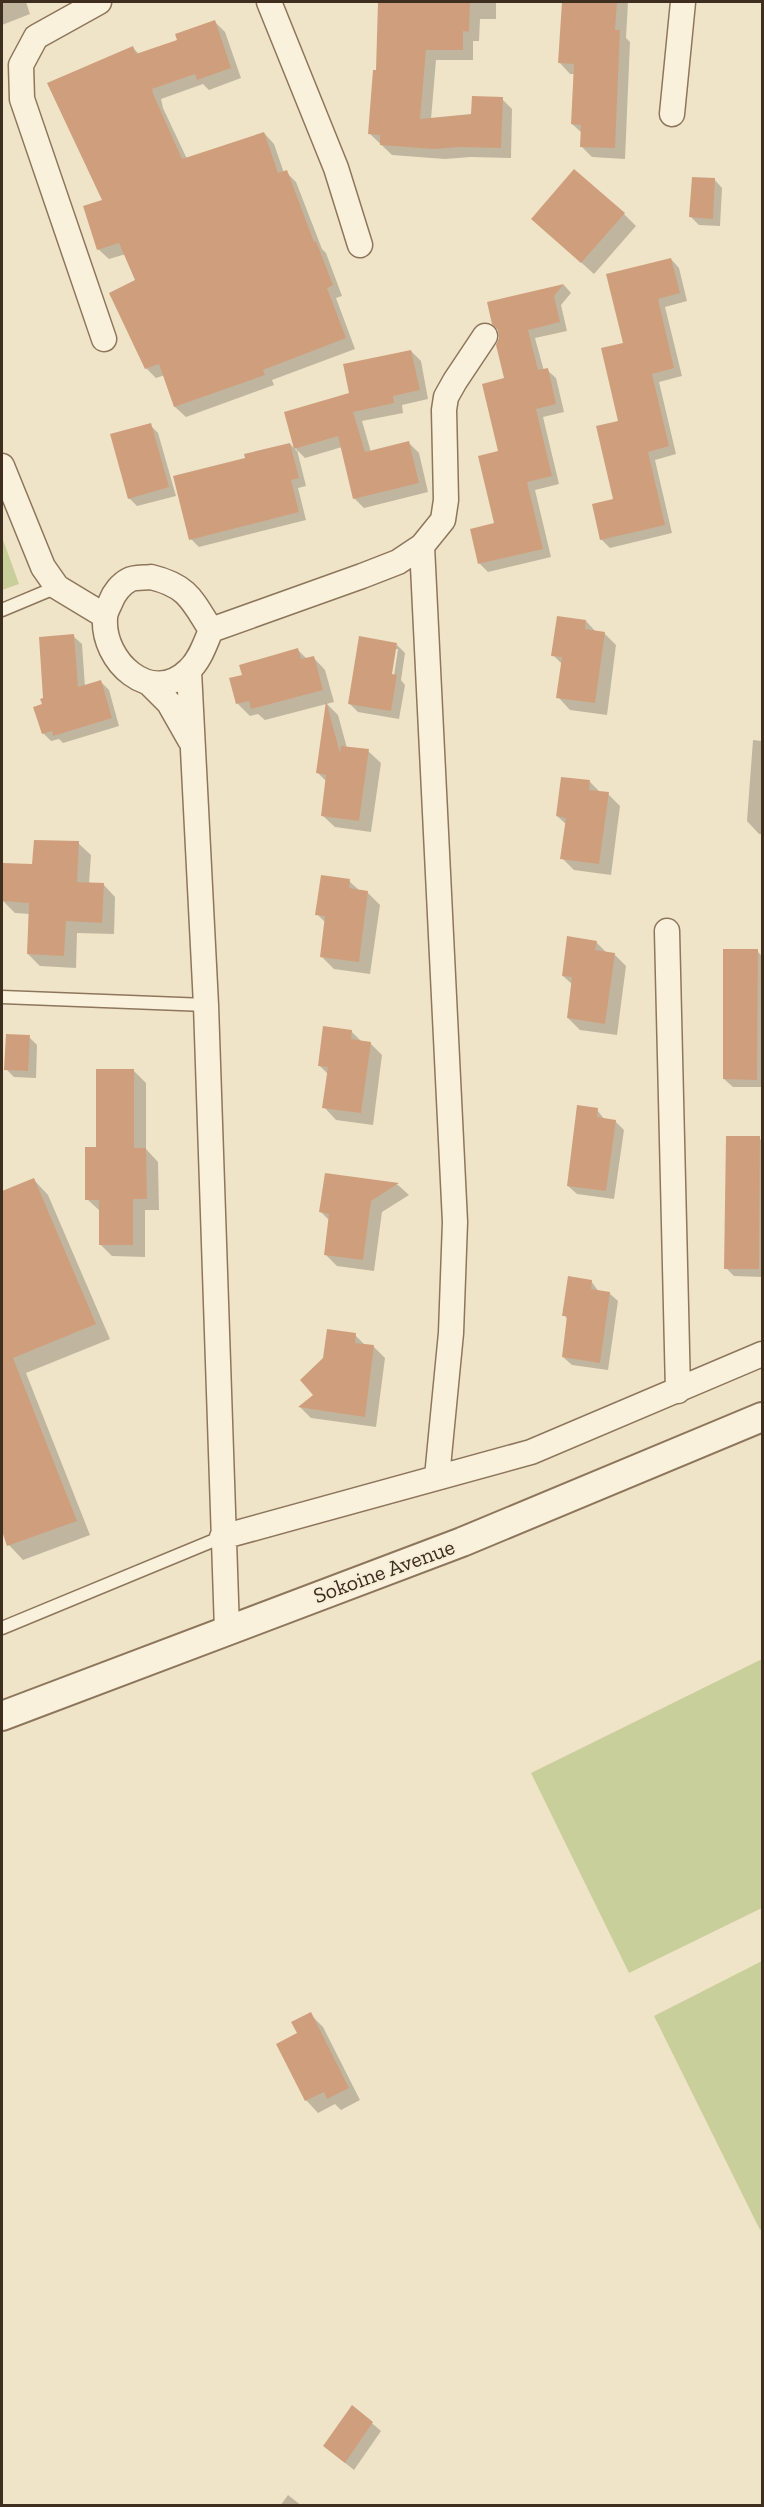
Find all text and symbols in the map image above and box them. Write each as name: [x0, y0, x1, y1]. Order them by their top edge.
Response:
street label: Sokoine Avenue: [310, 1533, 458, 1609]

